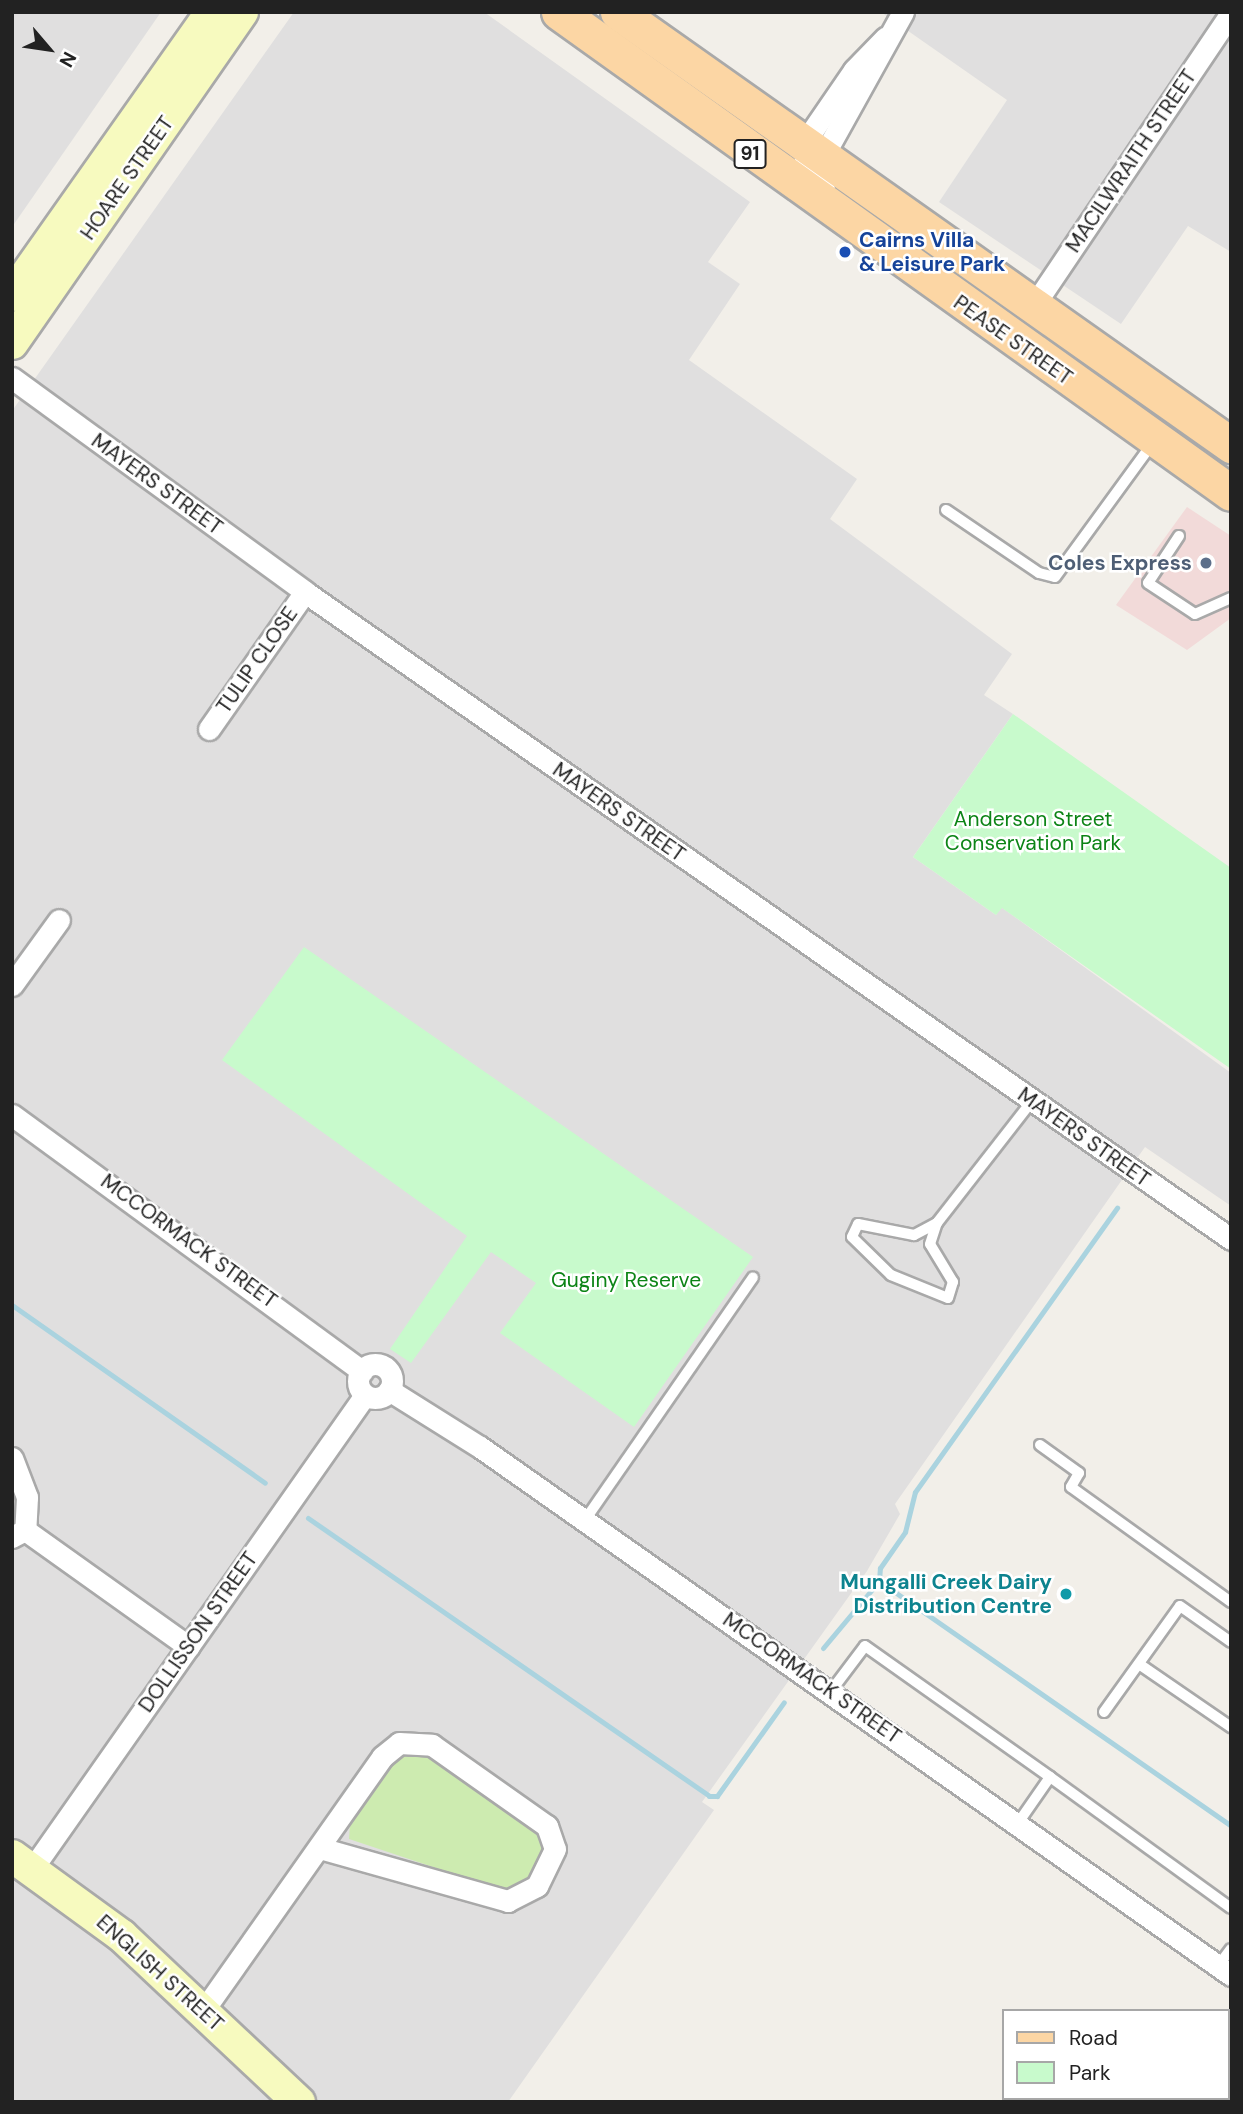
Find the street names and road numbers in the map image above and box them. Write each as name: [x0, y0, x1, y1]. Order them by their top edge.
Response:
street label: MACILWRAITH STREET: [1060, 65, 1202, 257]
street label: HOARE STREET: [75, 111, 179, 245]
road number: 91: [732, 138, 768, 170]
street label: PEASE STREET: [949, 290, 1077, 390]
street label: MAYERS STREET: [87, 428, 227, 540]
street label: TULIP CLOSE: [211, 602, 303, 718]
street label: MAYERS STREET: [548, 757, 690, 867]
street label: MAYERS STREET: [1013, 1082, 1155, 1192]
street label: MCCORMACK STREET: [96, 1169, 282, 1313]
street label: DOLLISSON STREET: [133, 1547, 263, 1717]
street label: MCCORMACK STREET: [718, 1607, 906, 1749]
street label: ENGLISH STREET: [91, 1909, 229, 2037]

